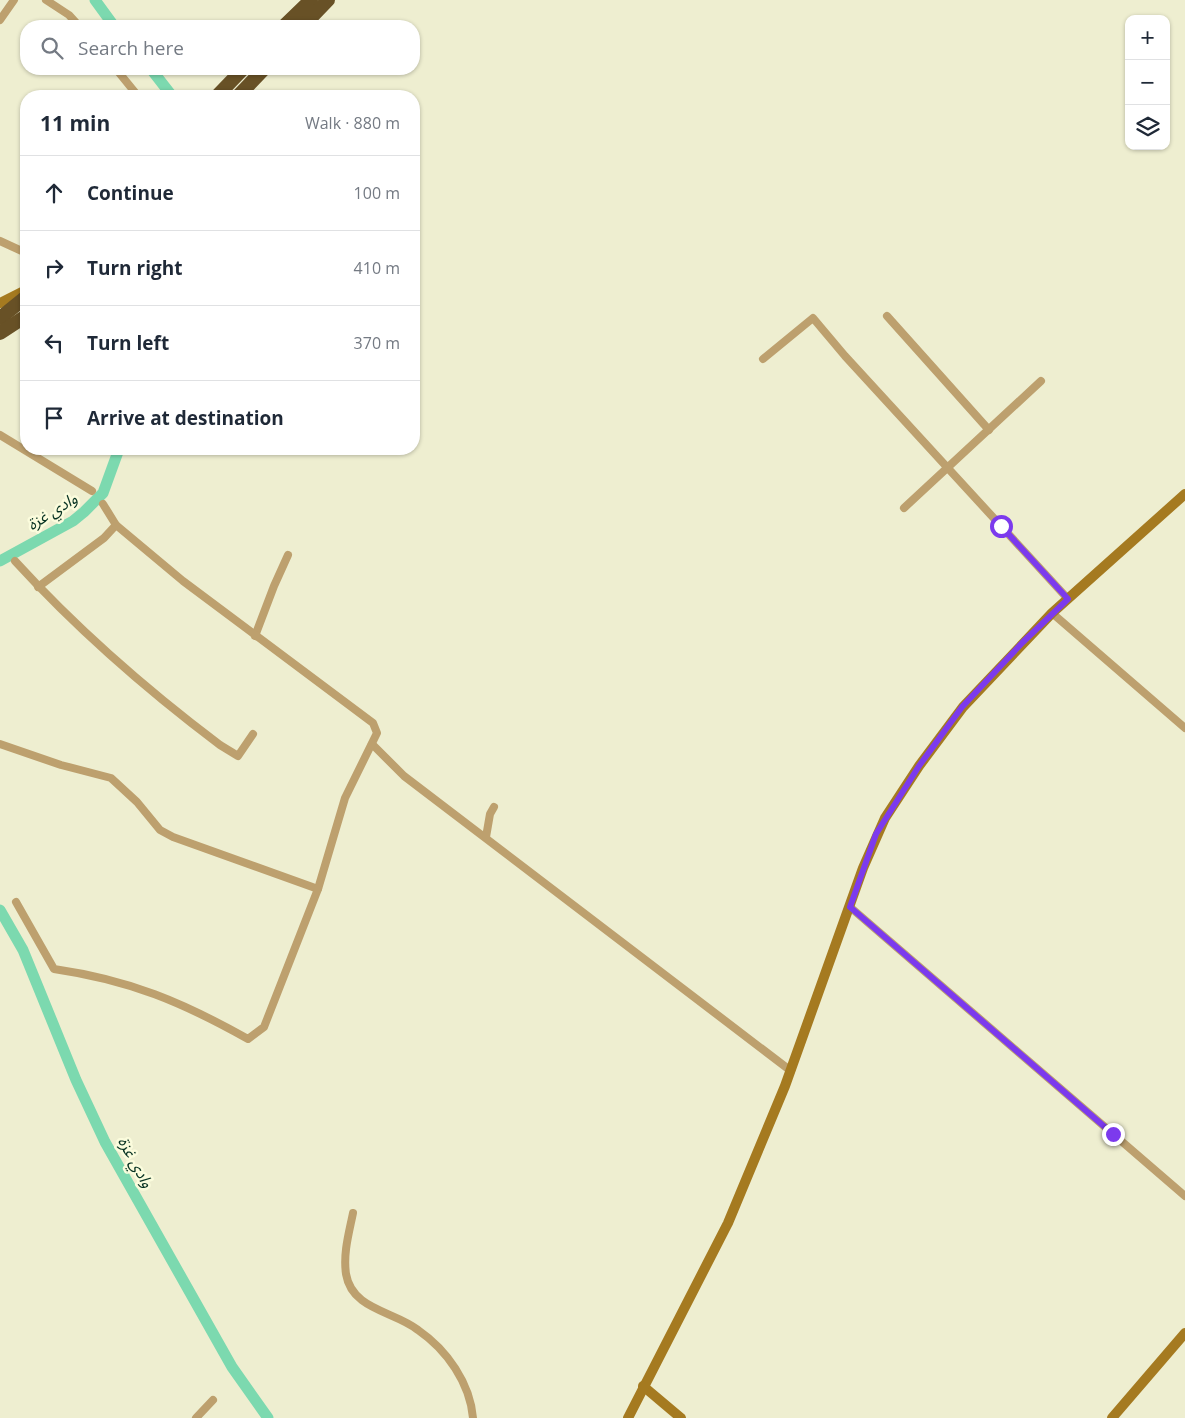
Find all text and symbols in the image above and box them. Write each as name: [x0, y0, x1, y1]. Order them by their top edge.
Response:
map controls: [1125, 15, 1170, 150]
button: +: [1125, 15, 1170, 60]
search box: [20, 20, 420, 75]
icon: search: [38, 34, 66, 62]
text: Search here: [78, 35, 184, 61]
button: −: [1125, 60, 1170, 105]
button: layers: [1125, 105, 1170, 150]
text: 11 min: [40, 109, 110, 137]
text: Walk · 880 m: [305, 112, 400, 134]
icon: ahead: [40, 179, 68, 207]
text: Continue: [87, 180, 174, 206]
text: 100 m: [354, 182, 400, 204]
icon: right: [40, 254, 68, 282]
text: Turn right: [87, 255, 182, 281]
text: 410 m: [354, 257, 400, 279]
icon: left: [40, 329, 68, 357]
text: Turn left: [87, 330, 169, 356]
text: 370 m: [354, 332, 400, 354]
icon: arrive: [40, 404, 68, 432]
text: Arrive at destination: [87, 405, 284, 431]
water label: وادي غزة: [23, 487, 83, 537]
route start: [990, 515, 1013, 538]
route end: [1102, 1123, 1125, 1146]
water label: وادي غزة: [111, 1133, 159, 1193]

